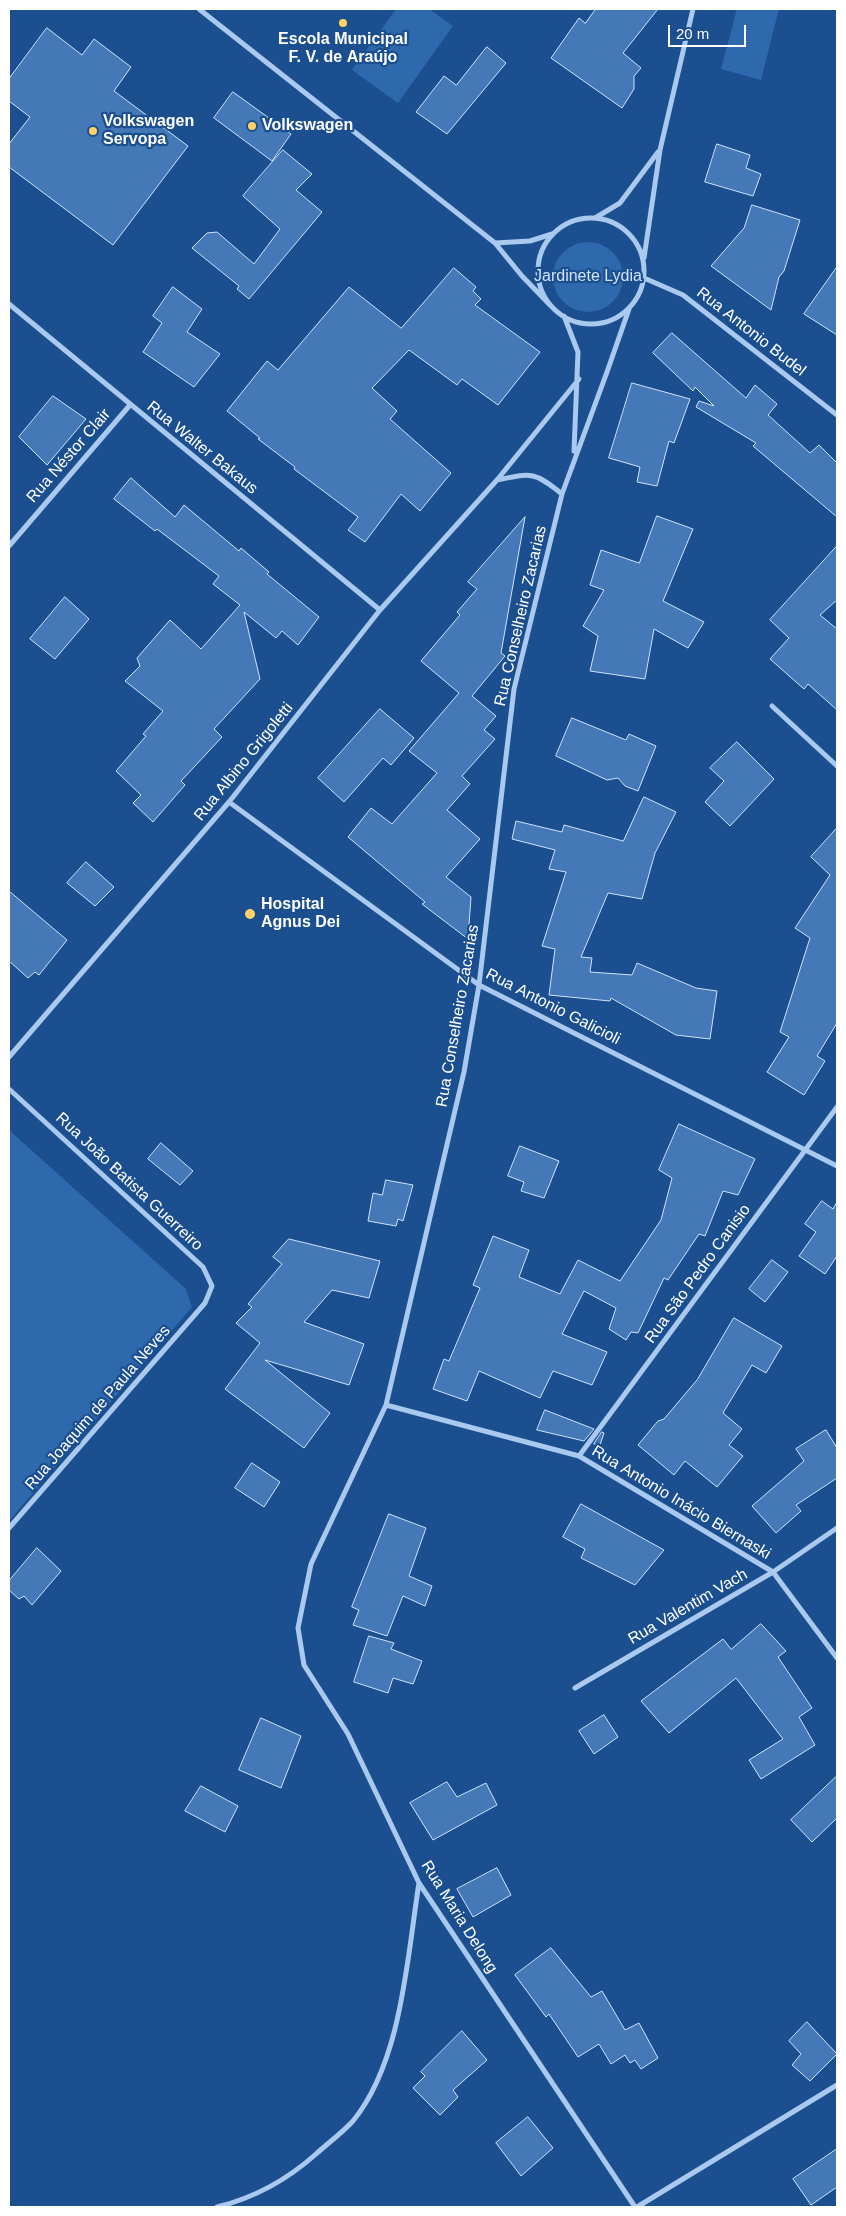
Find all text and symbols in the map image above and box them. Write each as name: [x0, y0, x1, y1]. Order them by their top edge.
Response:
scale bar: [671, 15, 748, 47]
marker: Escola Municipal F. V. de Araújo: [337, 17, 349, 29]
text: 20 m: [676, 25, 709, 42]
place label: Escola Municipal F. V. de Araújo: [278, 30, 408, 68]
place label: Volkswagen Servopa: [103, 112, 194, 150]
place label: Volkswagen: [262, 116, 353, 136]
marker: Volkswagen: [246, 120, 258, 132]
marker: Volkswagen Servopa: [87, 125, 99, 137]
park label: Jardinete Lydia: [534, 267, 642, 287]
street label: Rua Antonio Budel: [693, 283, 809, 381]
street label: Rua Walter Bakaus: [143, 397, 261, 499]
street label: Rua Néstor Clair: [23, 405, 115, 507]
street label: Rua Conselheiro Zacarias: [491, 524, 551, 708]
street label: Rua Albino Grigoletti: [190, 699, 298, 825]
place label: Hospital Agnus Dei: [261, 895, 340, 933]
marker: Hospital Agnus Dei: [243, 907, 257, 921]
street label: Rua Conselheiro Zacarias: [432, 923, 484, 1109]
street label: Rua Antonio Galicioli: [482, 965, 624, 1049]
street label: Rua João Batista Guerreiro: [52, 1109, 206, 1255]
street label: Rua São Pedro Canisio: [641, 1201, 755, 1347]
street label: Rua Joaquim de Paula Neves: [21, 1322, 175, 1494]
street label: Rua Antonio Inácio Biernaski: [588, 1442, 774, 1564]
street label: Rua Valentim Vach: [625, 1565, 751, 1649]
street label: Rua Maria Delong: [417, 1857, 501, 1977]

